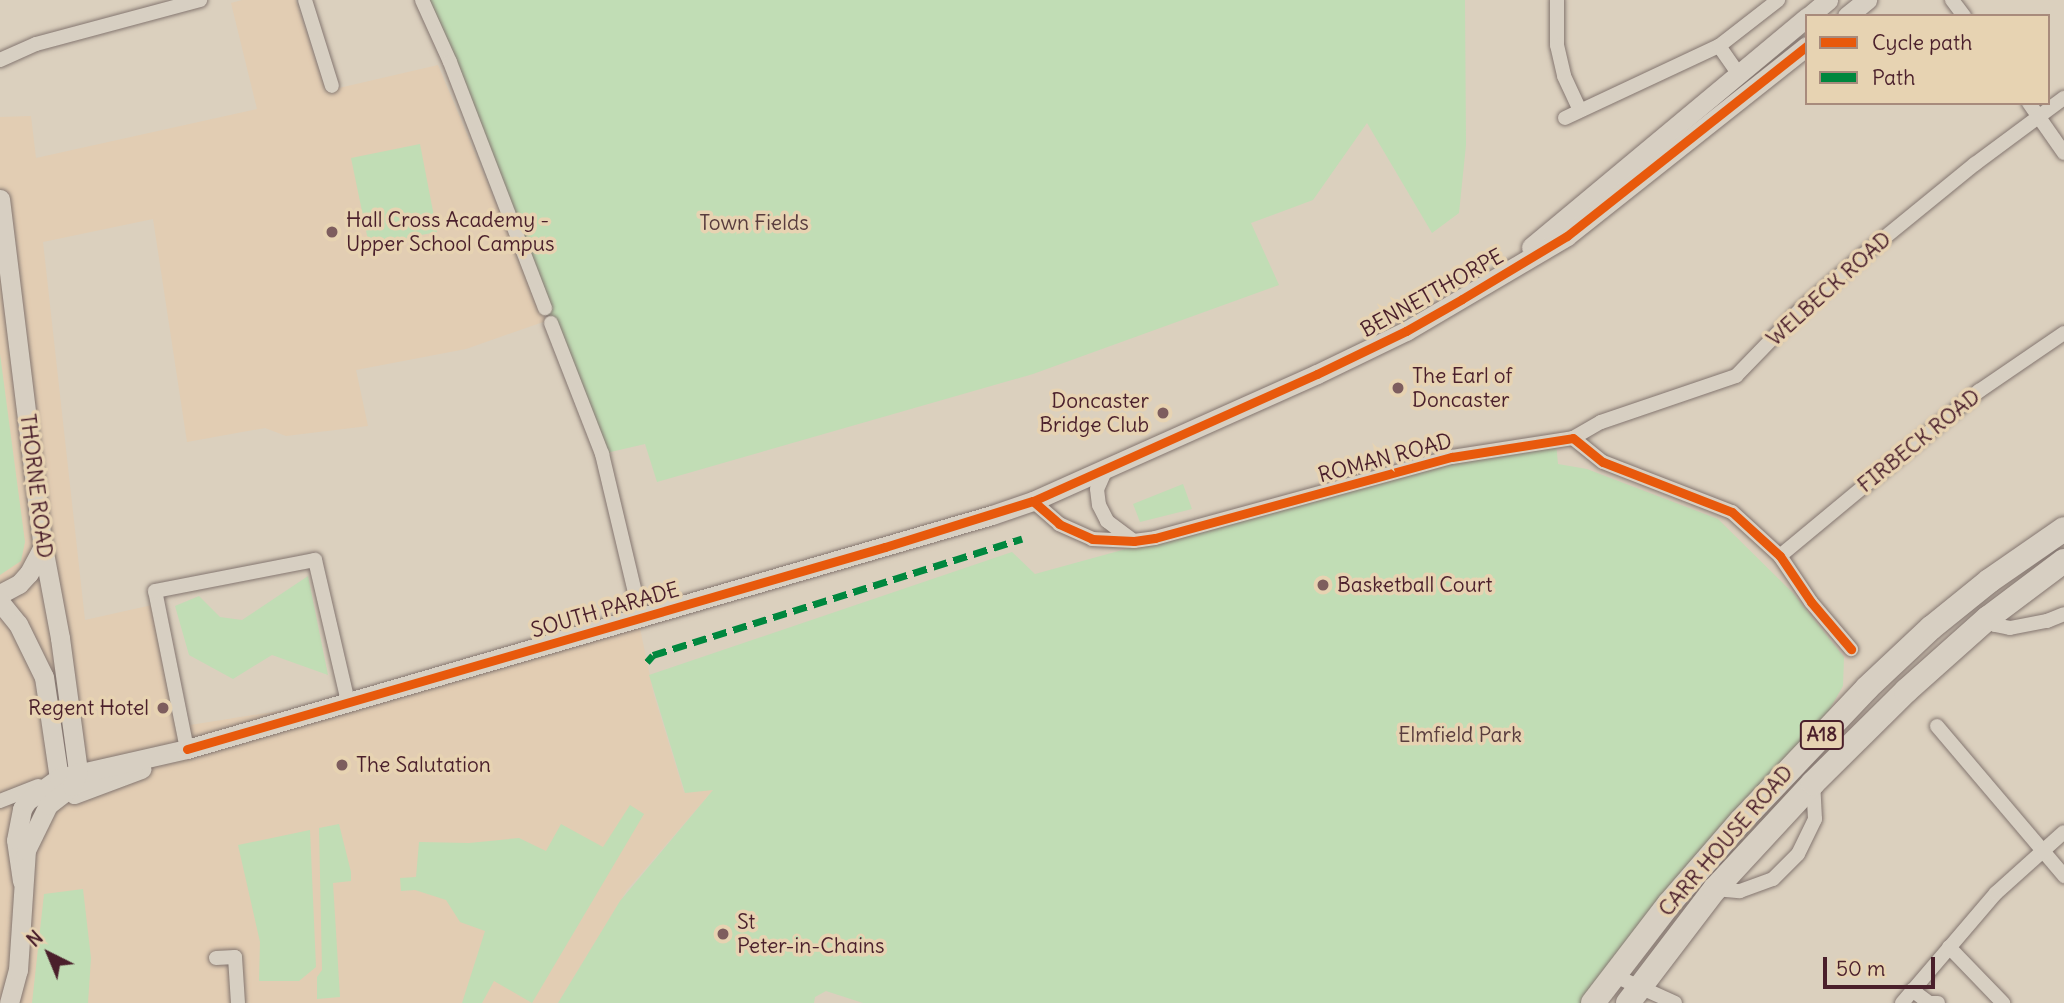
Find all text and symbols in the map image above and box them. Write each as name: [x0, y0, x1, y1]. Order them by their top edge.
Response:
legend: [1805, 14, 2050, 105]
text: Cycle path: [1872, 29, 1972, 56]
text: Path: [1872, 64, 1915, 91]
place label: Hall Cross Academy - Upper School Campus: [346, 207, 555, 257]
park label: Town Fields: [699, 210, 809, 236]
marker: Hall Cross Academy - Upper School Campus: [324, 224, 340, 240]
street label: WELBECK ROAD: [1762, 227, 1896, 351]
street label: BENNETTHORPE: [1356, 243, 1508, 343]
place label: The Earl of Doncaster: [1412, 363, 1512, 413]
marker: The Earl of Doncaster: [1390, 380, 1406, 396]
street label: FIRBECK ROAD: [1853, 384, 1985, 498]
place label: Doncaster Bridge Club: [1039, 388, 1149, 438]
marker: Doncaster Bridge Club: [1155, 405, 1171, 421]
street label: THORNE ROAD: [15, 412, 57, 560]
street label: ROMAN ROAD: [1315, 428, 1455, 488]
place label: Basketball Court: [1337, 572, 1493, 598]
street label: SOUTH PARADE: [528, 577, 682, 643]
marker: Basketball Court: [1315, 577, 1331, 593]
place label: Regent Hotel: [28, 695, 149, 721]
marker: Regent Hotel: [155, 700, 171, 716]
road number: A18: [1799, 720, 1845, 750]
park label: Elmfield Park: [1398, 722, 1522, 748]
place label: The Salutation: [356, 752, 491, 778]
marker: The Salutation: [334, 757, 350, 773]
street label: CARR HOUSE ROAD: [1654, 760, 1798, 922]
place label: St Peter-in-Chains: [737, 909, 885, 959]
north arrow: [14, 919, 84, 989]
text: N: [22, 925, 48, 952]
marker: St Peter-in-Chains: [715, 926, 731, 942]
scale bar: [1826, 944, 1938, 988]
text: 50 m: [1836, 955, 1885, 982]

